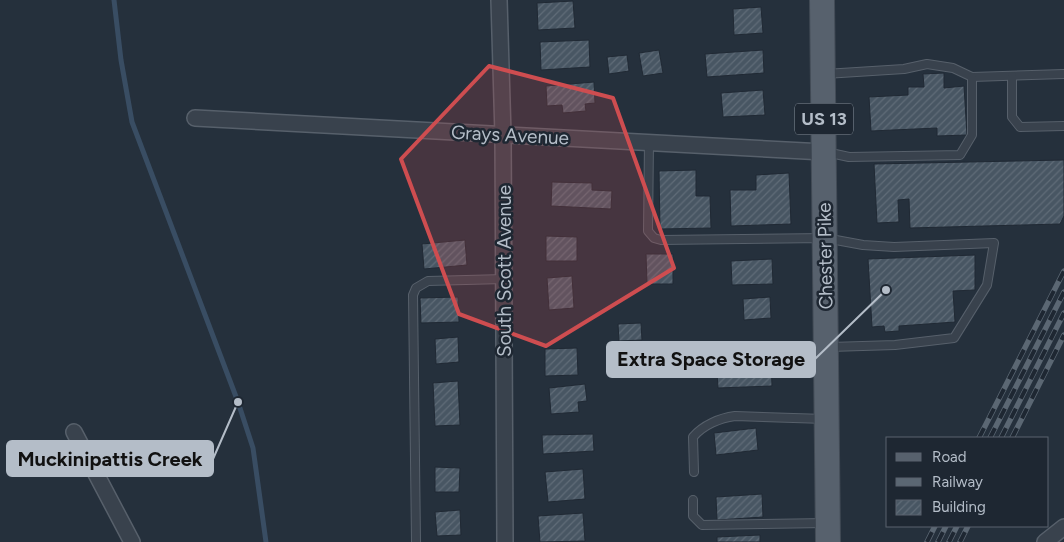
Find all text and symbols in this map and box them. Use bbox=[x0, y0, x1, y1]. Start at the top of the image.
road number: US 13 bbox=[795, 104, 853, 134]
street label: Grays Avenue bbox=[450, 120, 570, 150]
street label: South Scott Avenue bbox=[493, 185, 516, 357]
street label: Chester Pike bbox=[813, 202, 837, 310]
callout: Extra Space Storage bbox=[607, 342, 815, 377]
text: Extra Space Storage bbox=[617, 347, 805, 371]
legend bbox=[886, 437, 1049, 527]
callout: Muckinipattis Creek bbox=[7, 441, 213, 476]
text: Muckinipattis Creek bbox=[17, 447, 203, 471]
text: Road bbox=[932, 448, 967, 466]
text: Railway bbox=[932, 473, 983, 491]
text: Building bbox=[932, 498, 986, 516]

